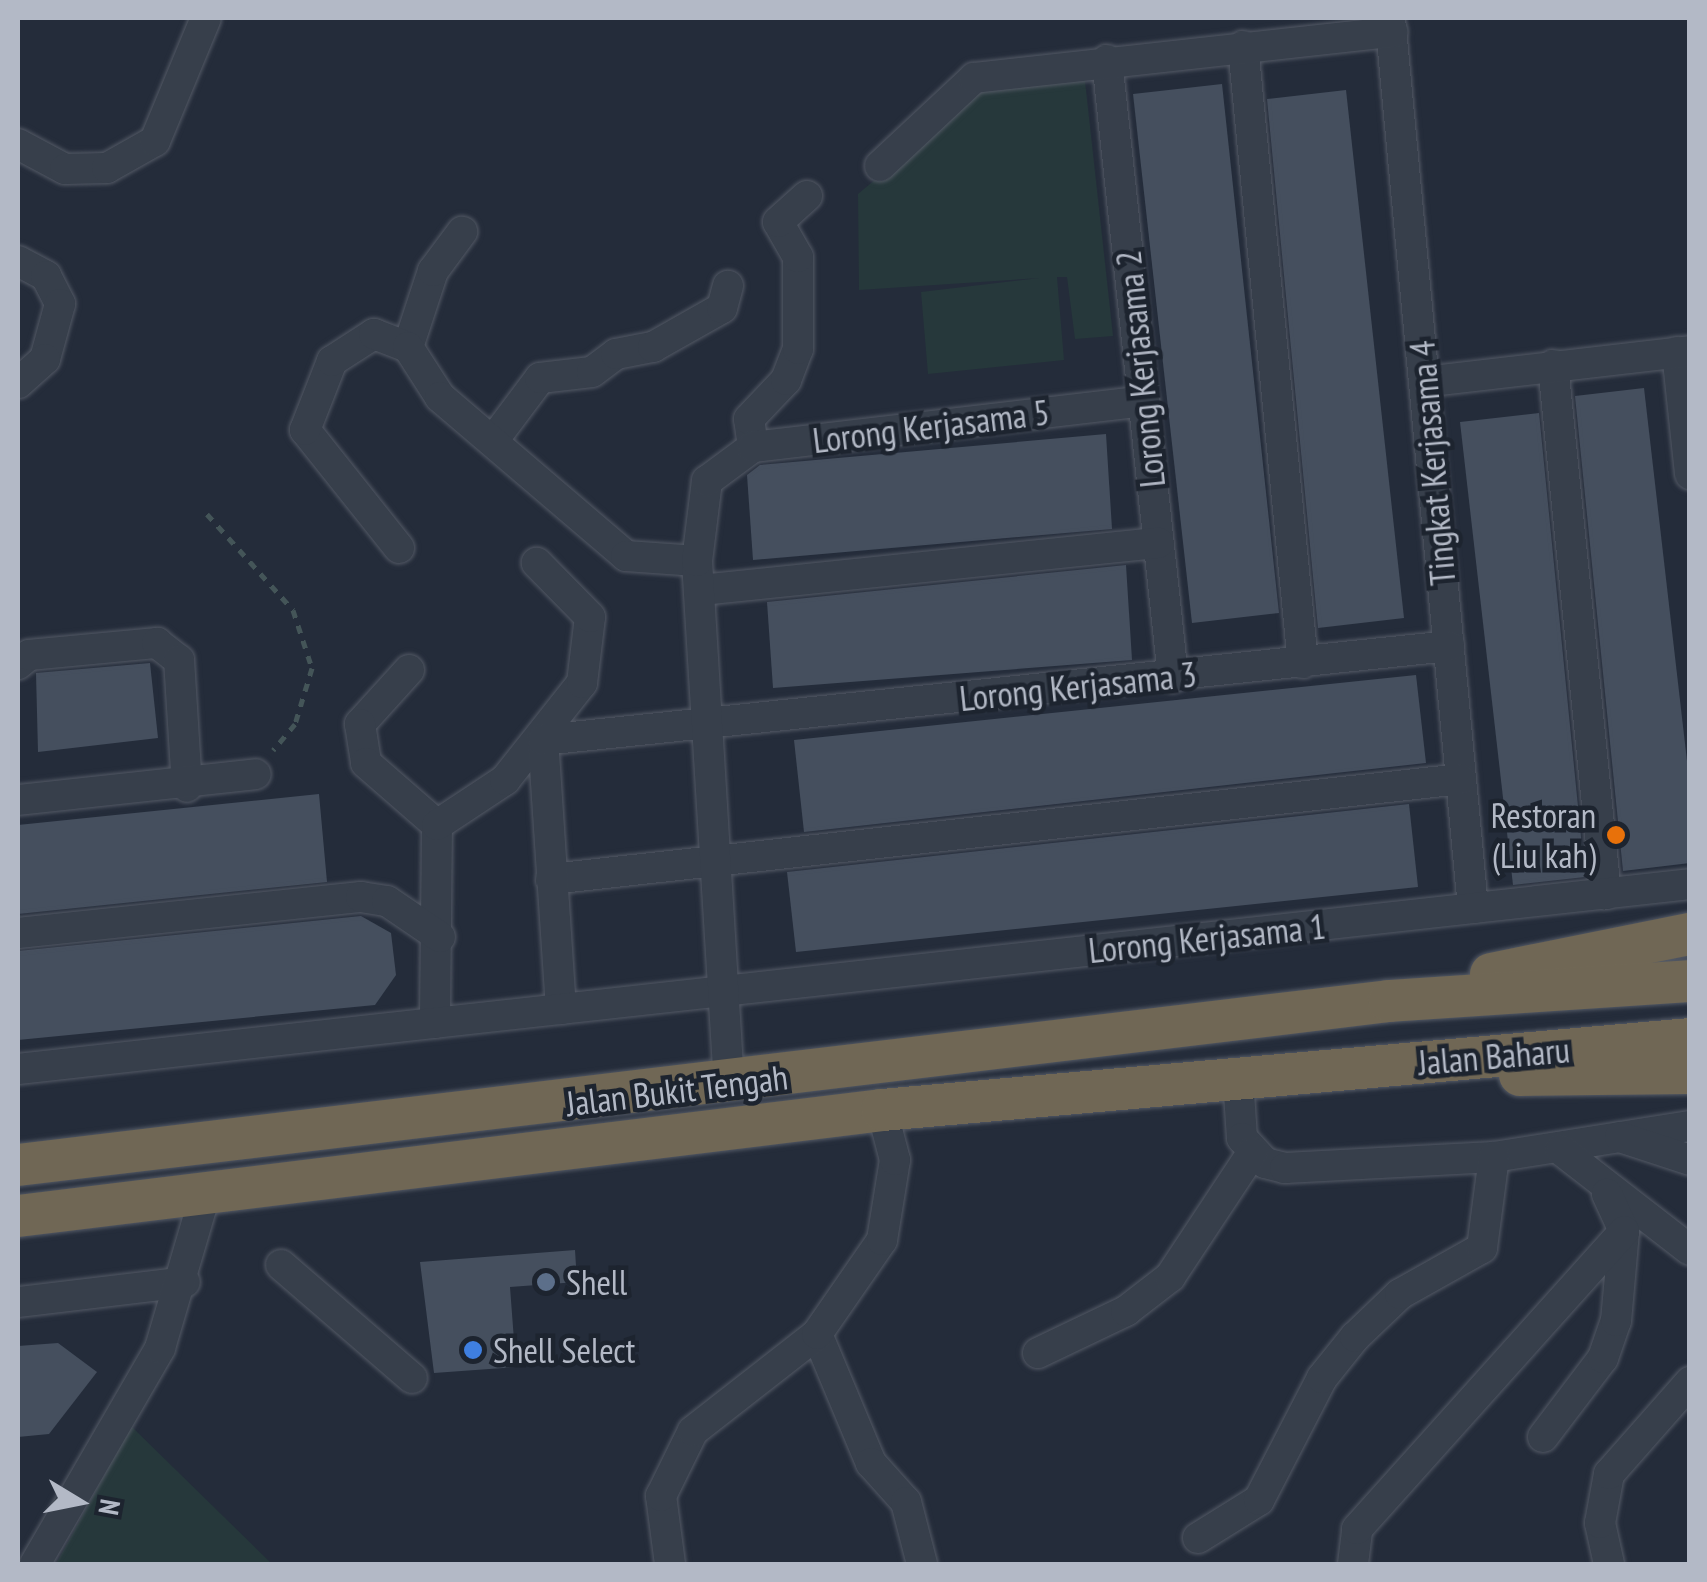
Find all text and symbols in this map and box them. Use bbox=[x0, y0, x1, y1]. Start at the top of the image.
street label: Lorong Kerjasama 2 bbox=[1107, 248, 1173, 490]
street label: Tingkat Kerjasama 4 bbox=[1400, 339, 1464, 587]
street label: Lorong Kerjasama 5 bbox=[810, 391, 1052, 461]
street label: Lorong Kerjasama 3 bbox=[957, 653, 1199, 719]
place label: Restoran (Liu kah) bbox=[1491, 794, 1596, 876]
marker: Restoran (Liu kah) bbox=[1605, 824, 1627, 846]
street label: Lorong Kerjasama 1 bbox=[1086, 905, 1328, 971]
street label: Jalan Baharu bbox=[1416, 1028, 1572, 1084]
street label: Jalan Bukit Tengah bbox=[563, 1056, 791, 1124]
place label: Shell bbox=[566, 1261, 627, 1303]
marker: Shell bbox=[535, 1271, 557, 1293]
place label: Shell Select bbox=[493, 1329, 635, 1371]
marker: Shell Select bbox=[462, 1339, 484, 1361]
north arrow bbox=[30, 1452, 130, 1552]
text: N bbox=[91, 1497, 130, 1518]

